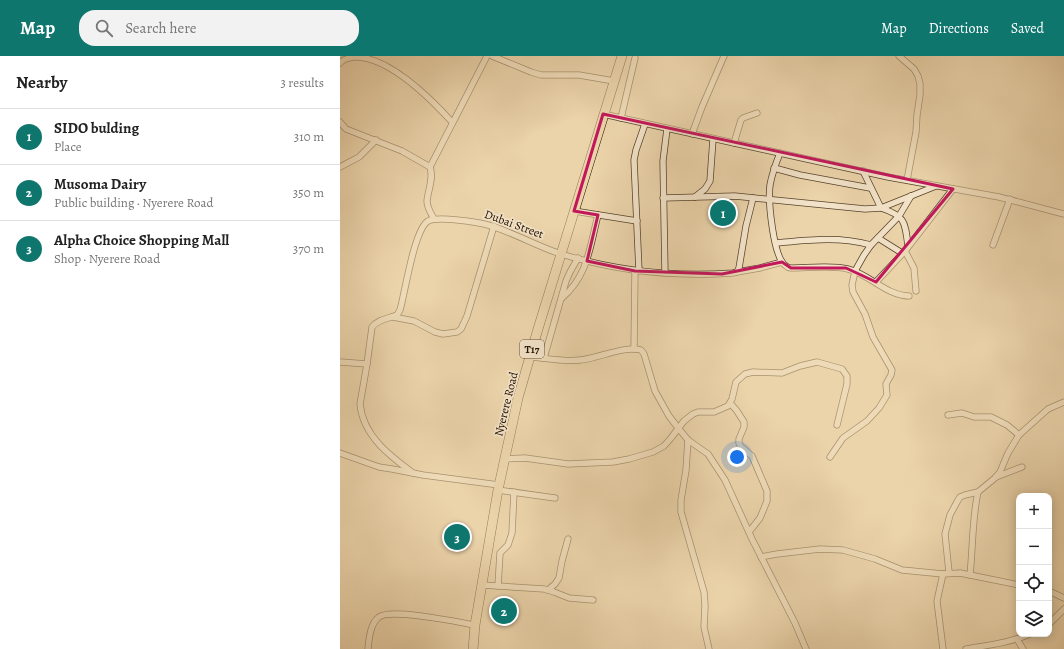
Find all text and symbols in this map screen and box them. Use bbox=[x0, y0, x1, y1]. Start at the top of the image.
search box bbox=[79, 10, 359, 46]
text: Map bbox=[20, 15, 55, 41]
icon: search bbox=[93, 17, 115, 39]
text: Search here bbox=[125, 18, 197, 38]
text: Map bbox=[881, 19, 907, 38]
text: Directions bbox=[929, 19, 989, 38]
text: Saved bbox=[1011, 19, 1044, 38]
text: Nearby bbox=[16, 71, 67, 94]
text: 3 results bbox=[280, 74, 324, 91]
text: SIDO bulding bbox=[54, 118, 139, 138]
text: 1 bbox=[27, 128, 31, 145]
text: 310 m bbox=[294, 128, 324, 145]
text: Place bbox=[54, 138, 82, 155]
text: Musoma Dairy bbox=[54, 174, 146, 194]
text: 2 bbox=[26, 184, 32, 201]
text: 350 m bbox=[293, 184, 324, 201]
text: Public building · Nyerere Road bbox=[54, 194, 214, 211]
pin: 1 bbox=[710, 198, 736, 228]
street label: Dubai Street bbox=[482, 206, 546, 242]
text: Alpha Choice Shopping Mall bbox=[54, 230, 229, 250]
text: 3 bbox=[26, 240, 32, 257]
text: 370 m bbox=[293, 240, 324, 257]
text: Shop · Nyerere Road bbox=[54, 250, 160, 267]
road number: T17 bbox=[520, 340, 544, 358]
street label: Nyerere Road bbox=[490, 370, 522, 438]
your location bbox=[727, 447, 747, 467]
map controls bbox=[1016, 493, 1052, 637]
button: + bbox=[1016, 493, 1052, 529]
pin: 3 bbox=[444, 522, 470, 552]
button: − bbox=[1016, 529, 1052, 565]
button: locate bbox=[1016, 565, 1052, 601]
pin: 2 bbox=[491, 596, 517, 626]
button: layers bbox=[1016, 601, 1052, 637]

